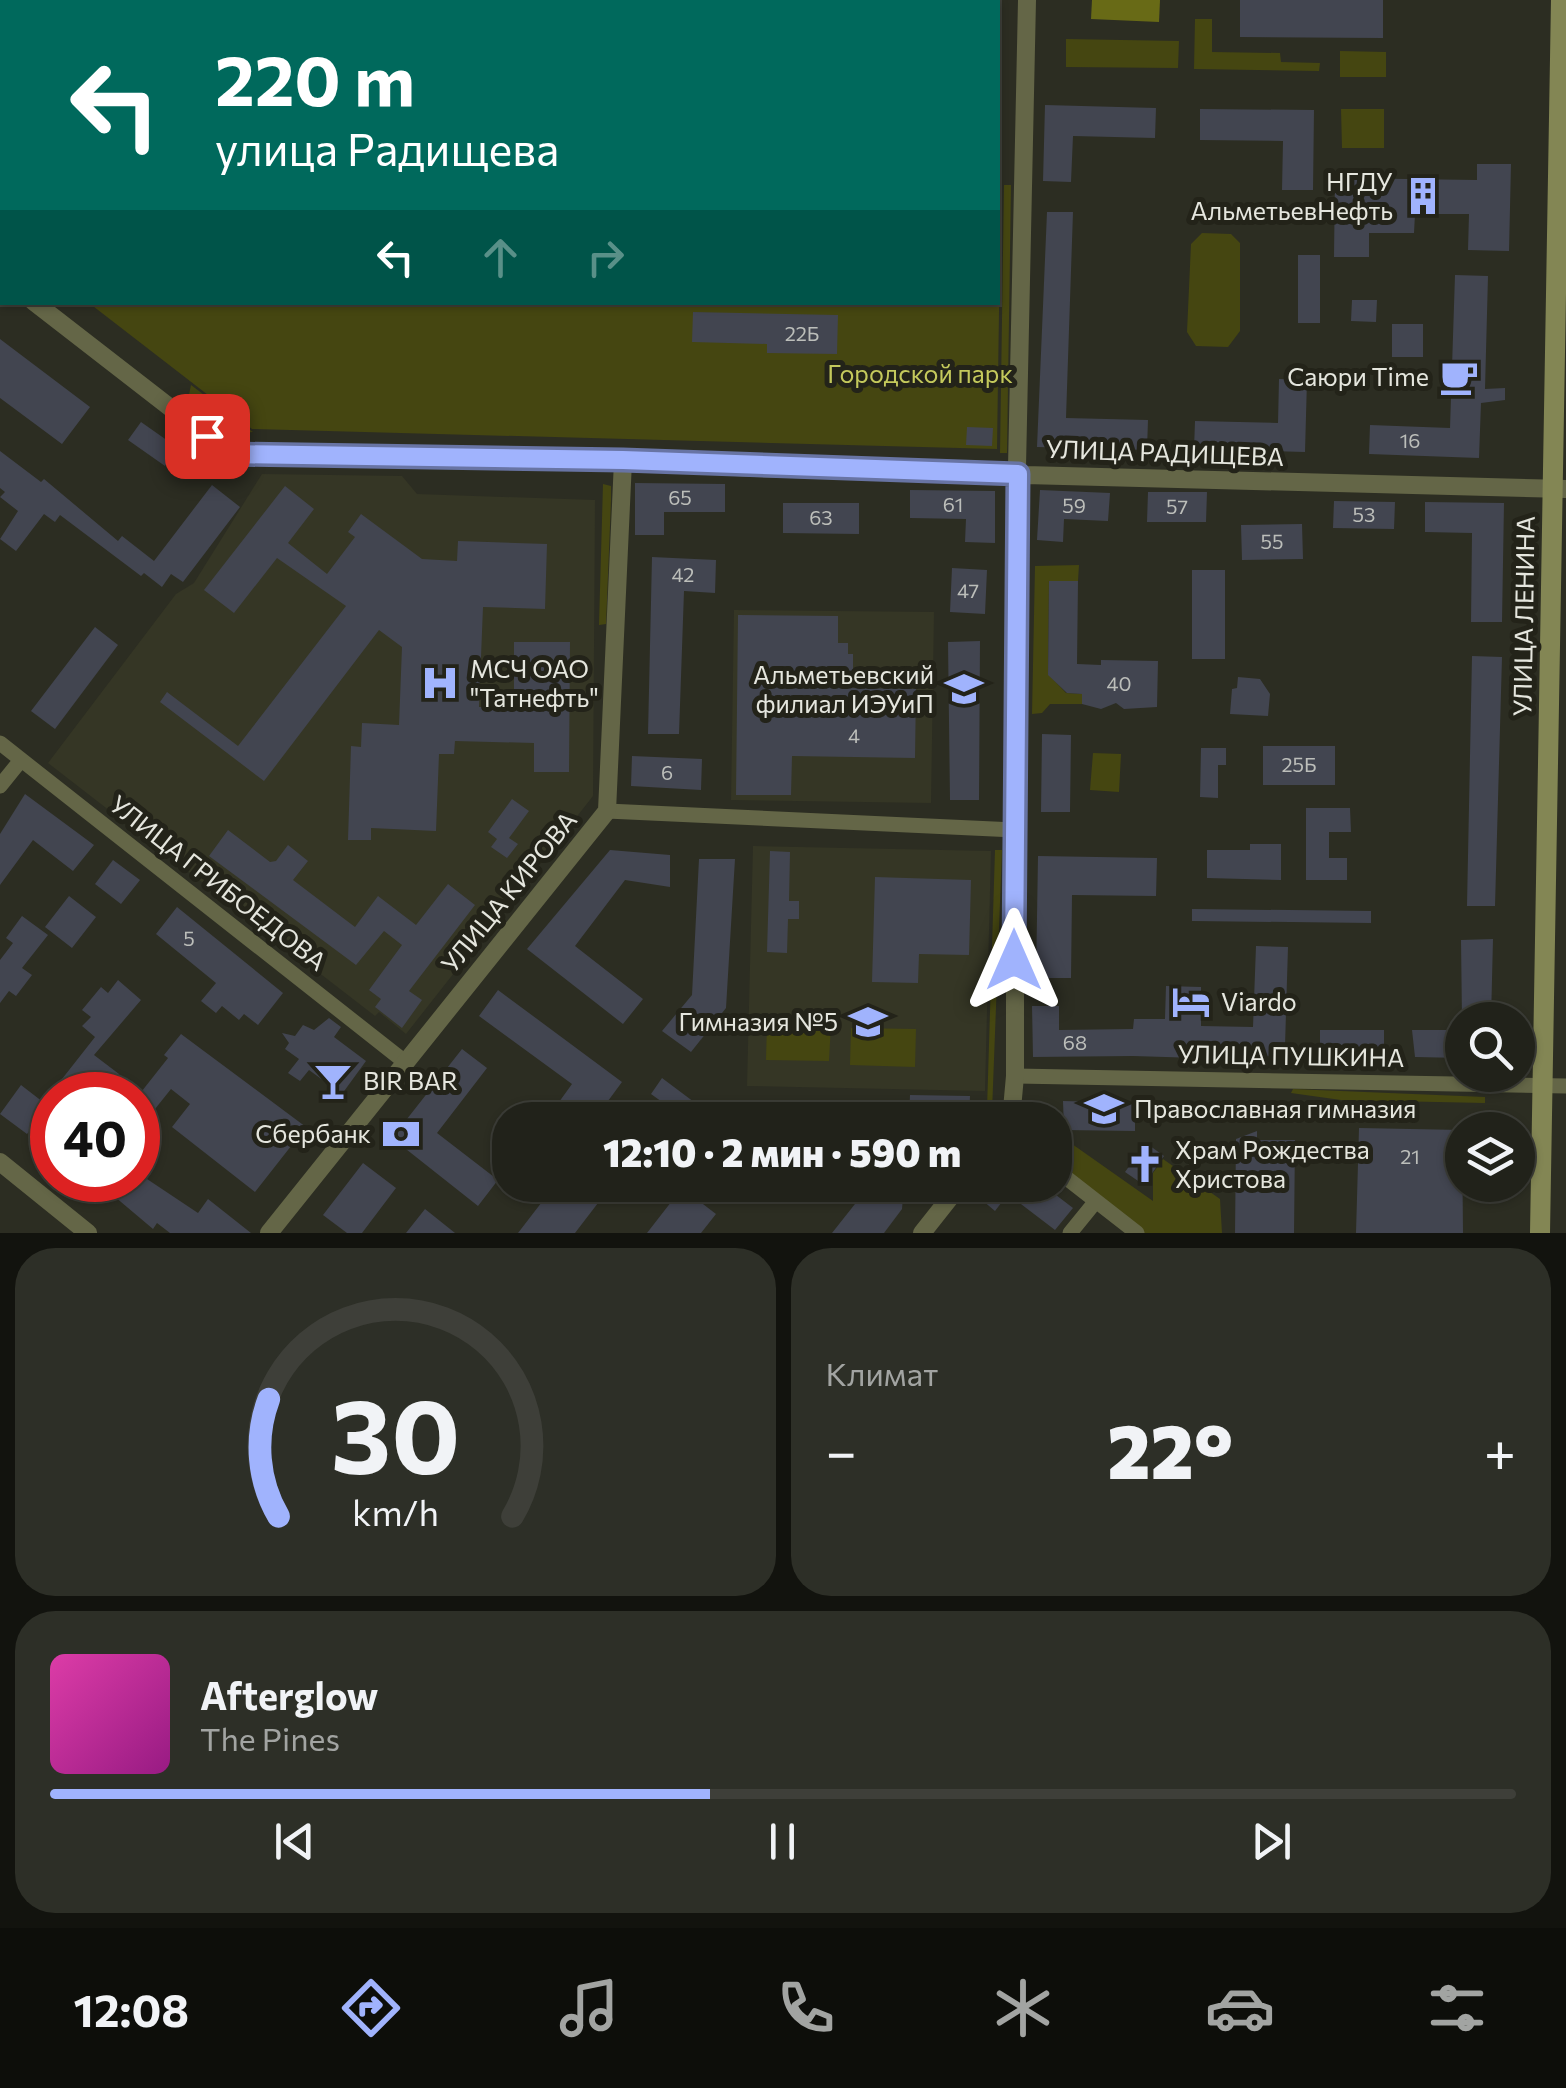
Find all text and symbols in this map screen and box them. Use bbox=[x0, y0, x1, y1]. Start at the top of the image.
text: 220 m bbox=[215, 35, 415, 120]
icon: left bbox=[50, 40, 180, 170]
text: улица Радищева bbox=[215, 120, 559, 175]
place label: НГДУ АльметьевНефть bbox=[1190, 166, 1393, 225]
building icon: НГДУ АльметьевНефть bbox=[1402, 175, 1444, 217]
icon: left bbox=[368, 230, 423, 285]
icon: ahead bbox=[473, 230, 528, 285]
icon: right bbox=[578, 230, 633, 285]
house number: 22Б bbox=[785, 321, 819, 345]
cafe icon: Саюри Time bbox=[1438, 356, 1480, 398]
park label: Городской парк bbox=[827, 358, 1013, 388]
place label: Саюри Time bbox=[1287, 361, 1429, 391]
pin bbox=[165, 394, 250, 479]
icon: arrive bbox=[180, 409, 235, 464]
house number: 16 bbox=[1400, 428, 1420, 452]
street label: УЛИЦА РАДИЩЕВА bbox=[1045, 433, 1285, 471]
house number: 65 bbox=[668, 485, 692, 509]
house number: 61 bbox=[943, 492, 963, 516]
house number: 59 bbox=[1062, 493, 1086, 517]
house number: 57 bbox=[1166, 494, 1188, 518]
house number: 53 bbox=[1353, 502, 1375, 526]
house number: 63 bbox=[809, 505, 833, 529]
street label: УЛИЦА ЛЕНИНА bbox=[1506, 515, 1540, 717]
house number: 55 bbox=[1261, 529, 1283, 553]
house number: 42 bbox=[672, 562, 694, 586]
house number: 47 bbox=[957, 578, 979, 602]
place label: МСЧ ОАО "Татнефть" bbox=[470, 653, 599, 712]
place label: Альметьевский филиал ИЭУиП bbox=[753, 659, 934, 718]
hospital icon: МСЧ ОАО "Татнефть" bbox=[419, 662, 461, 704]
school or university icon: Альметьевский филиал ИЭУиП bbox=[943, 668, 985, 710]
house number: 40 bbox=[1106, 671, 1132, 695]
house number: 4 bbox=[848, 723, 860, 747]
house number: 25Б bbox=[1281, 752, 1317, 776]
house number: 6 bbox=[661, 760, 673, 784]
street label: УЛИЦА ГРИБОЕДОВА bbox=[104, 788, 333, 976]
street label: УЛИЦА КИРОВА bbox=[434, 805, 582, 978]
position arrow bbox=[962, 908, 1066, 1012]
house number: 5 bbox=[183, 926, 195, 950]
hotel icon: Viardo bbox=[1170, 981, 1212, 1023]
place label: Viardo bbox=[1221, 986, 1297, 1016]
school or university icon: Гимназия №5 bbox=[847, 1001, 889, 1043]
map controls bbox=[1445, 1002, 1535, 1202]
button: search bbox=[1445, 1002, 1535, 1092]
place label: Гимназия №5 bbox=[679, 1006, 838, 1036]
house number: 68 bbox=[1063, 1030, 1087, 1054]
street label: УЛИЦА ПУШКИНА bbox=[1177, 1038, 1405, 1072]
bar icon: BIR BAR bbox=[312, 1060, 354, 1102]
place label: BIR BAR bbox=[363, 1065, 458, 1095]
speed limit sign: 40 bbox=[30, 1072, 160, 1202]
school or university icon: Православная гимназия bbox=[1083, 1088, 1125, 1130]
place label: Православная гимназия bbox=[1134, 1093, 1416, 1123]
button: layers bbox=[1445, 1112, 1535, 1202]
bank icon: Сбербанк bbox=[380, 1113, 422, 1155]
place label: Сбербанк bbox=[255, 1118, 371, 1148]
text: 12:10 · 2 мин · 590 m bbox=[603, 1128, 961, 1175]
place label: Храм Рождества Христова bbox=[1175, 1134, 1370, 1193]
church icon: Храм Рождества Христова bbox=[1124, 1143, 1166, 1185]
house number: 21 bbox=[1400, 1144, 1420, 1168]
text: Климат bbox=[826, 1353, 938, 1393]
text: 30 bbox=[330, 1368, 460, 1495]
text: 22° bbox=[1107, 1403, 1233, 1494]
text: − bbox=[826, 1416, 857, 1483]
text: + bbox=[1484, 1416, 1516, 1483]
text: km/h bbox=[352, 1490, 439, 1533]
text: Afterglow bbox=[200, 1671, 378, 1718]
text: The Pines bbox=[200, 1718, 340, 1758]
icon: previous bbox=[267, 1814, 322, 1869]
icon: pause bbox=[755, 1814, 810, 1869]
icon: next bbox=[1244, 1814, 1299, 1869]
icon: directions bbox=[336, 1973, 406, 2043]
icon: music bbox=[554, 1973, 624, 2043]
icon: phone bbox=[771, 1973, 841, 2043]
icon: climate bbox=[988, 1973, 1058, 2043]
icon: car bbox=[1205, 1973, 1275, 2043]
icon: filters bbox=[1422, 1973, 1492, 2043]
text: 12:08 bbox=[74, 1981, 189, 2036]

